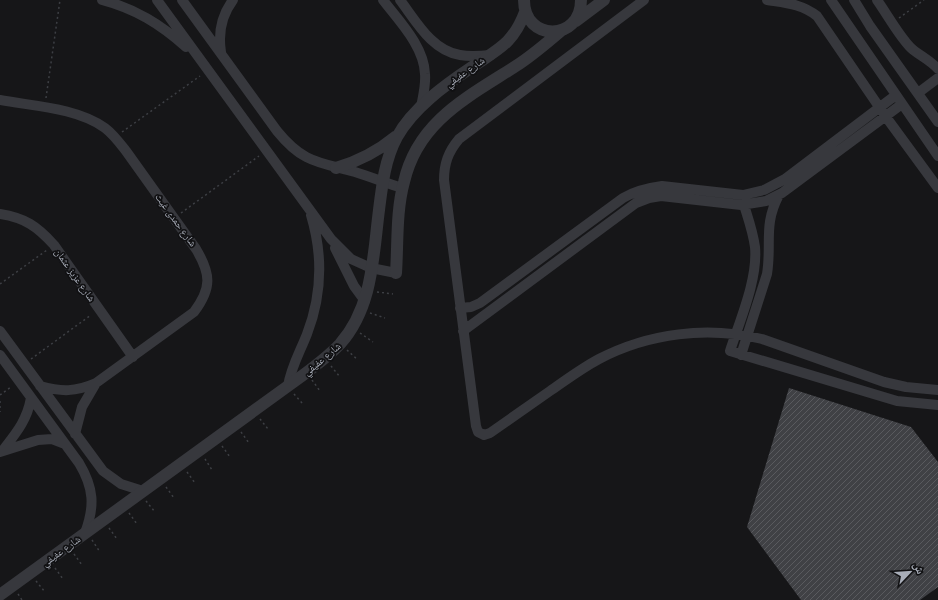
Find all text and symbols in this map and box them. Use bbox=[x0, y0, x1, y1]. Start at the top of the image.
street label: شارع عفيفي bbox=[443, 54, 488, 91]
street label: شارع حمدى غيث bbox=[152, 191, 200, 249]
street label: شارع عزيز عثمان bbox=[52, 246, 98, 304]
street label: شارع عفيفي bbox=[301, 339, 345, 380]
street label: شارع عفيفي bbox=[39, 532, 84, 571]
north arrow bbox=[890, 552, 930, 592]
text: ش bbox=[909, 560, 928, 577]

